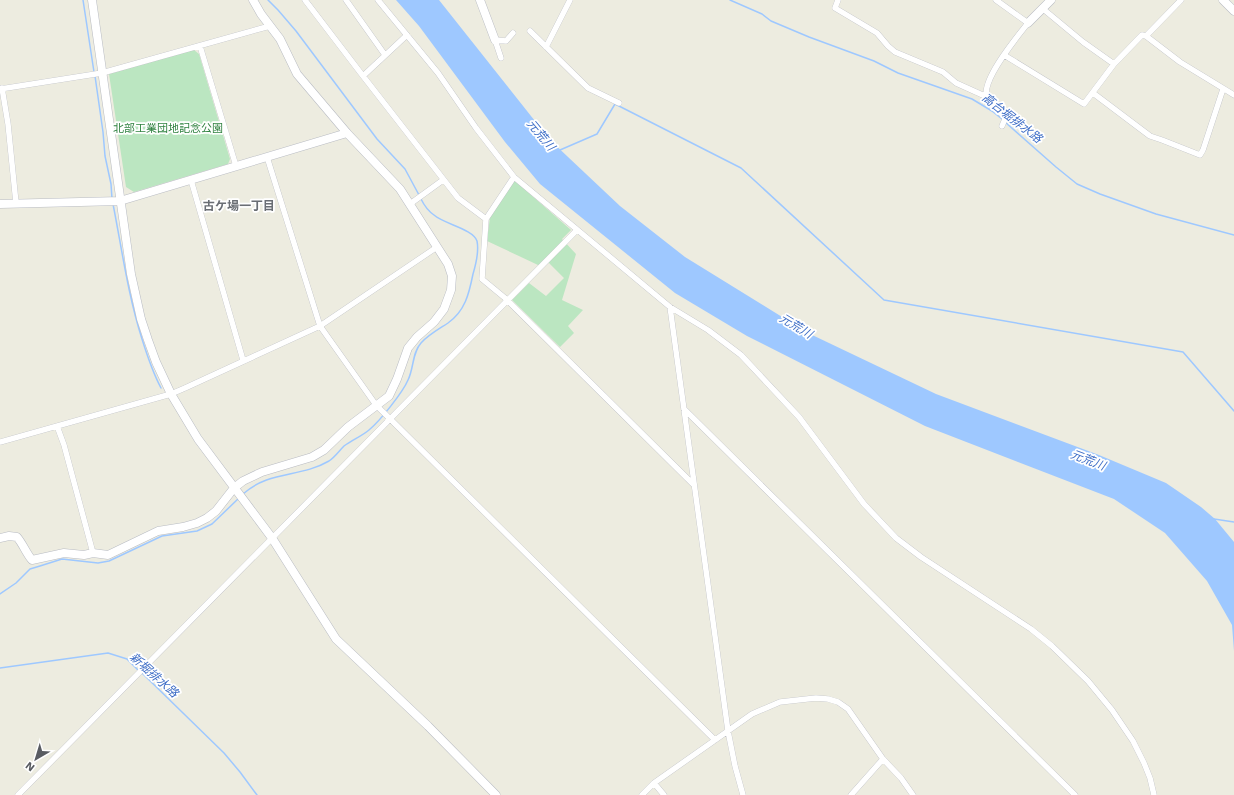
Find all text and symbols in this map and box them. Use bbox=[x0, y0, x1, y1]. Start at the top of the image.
water label: 高台堀排水路 bbox=[979, 90, 1045, 146]
water label: 元荒川 bbox=[524, 117, 559, 155]
park label: 北部工業団地記念公園 bbox=[113, 122, 223, 135]
district label: 古ケ場一丁目 bbox=[203, 199, 275, 213]
water label: 元荒川 bbox=[777, 311, 817, 342]
water label: 元荒川 bbox=[1069, 447, 1109, 474]
water label: 新堀排水路 bbox=[127, 650, 182, 701]
north arrow bbox=[16, 739, 56, 779]
text: N bbox=[23, 759, 37, 774]

